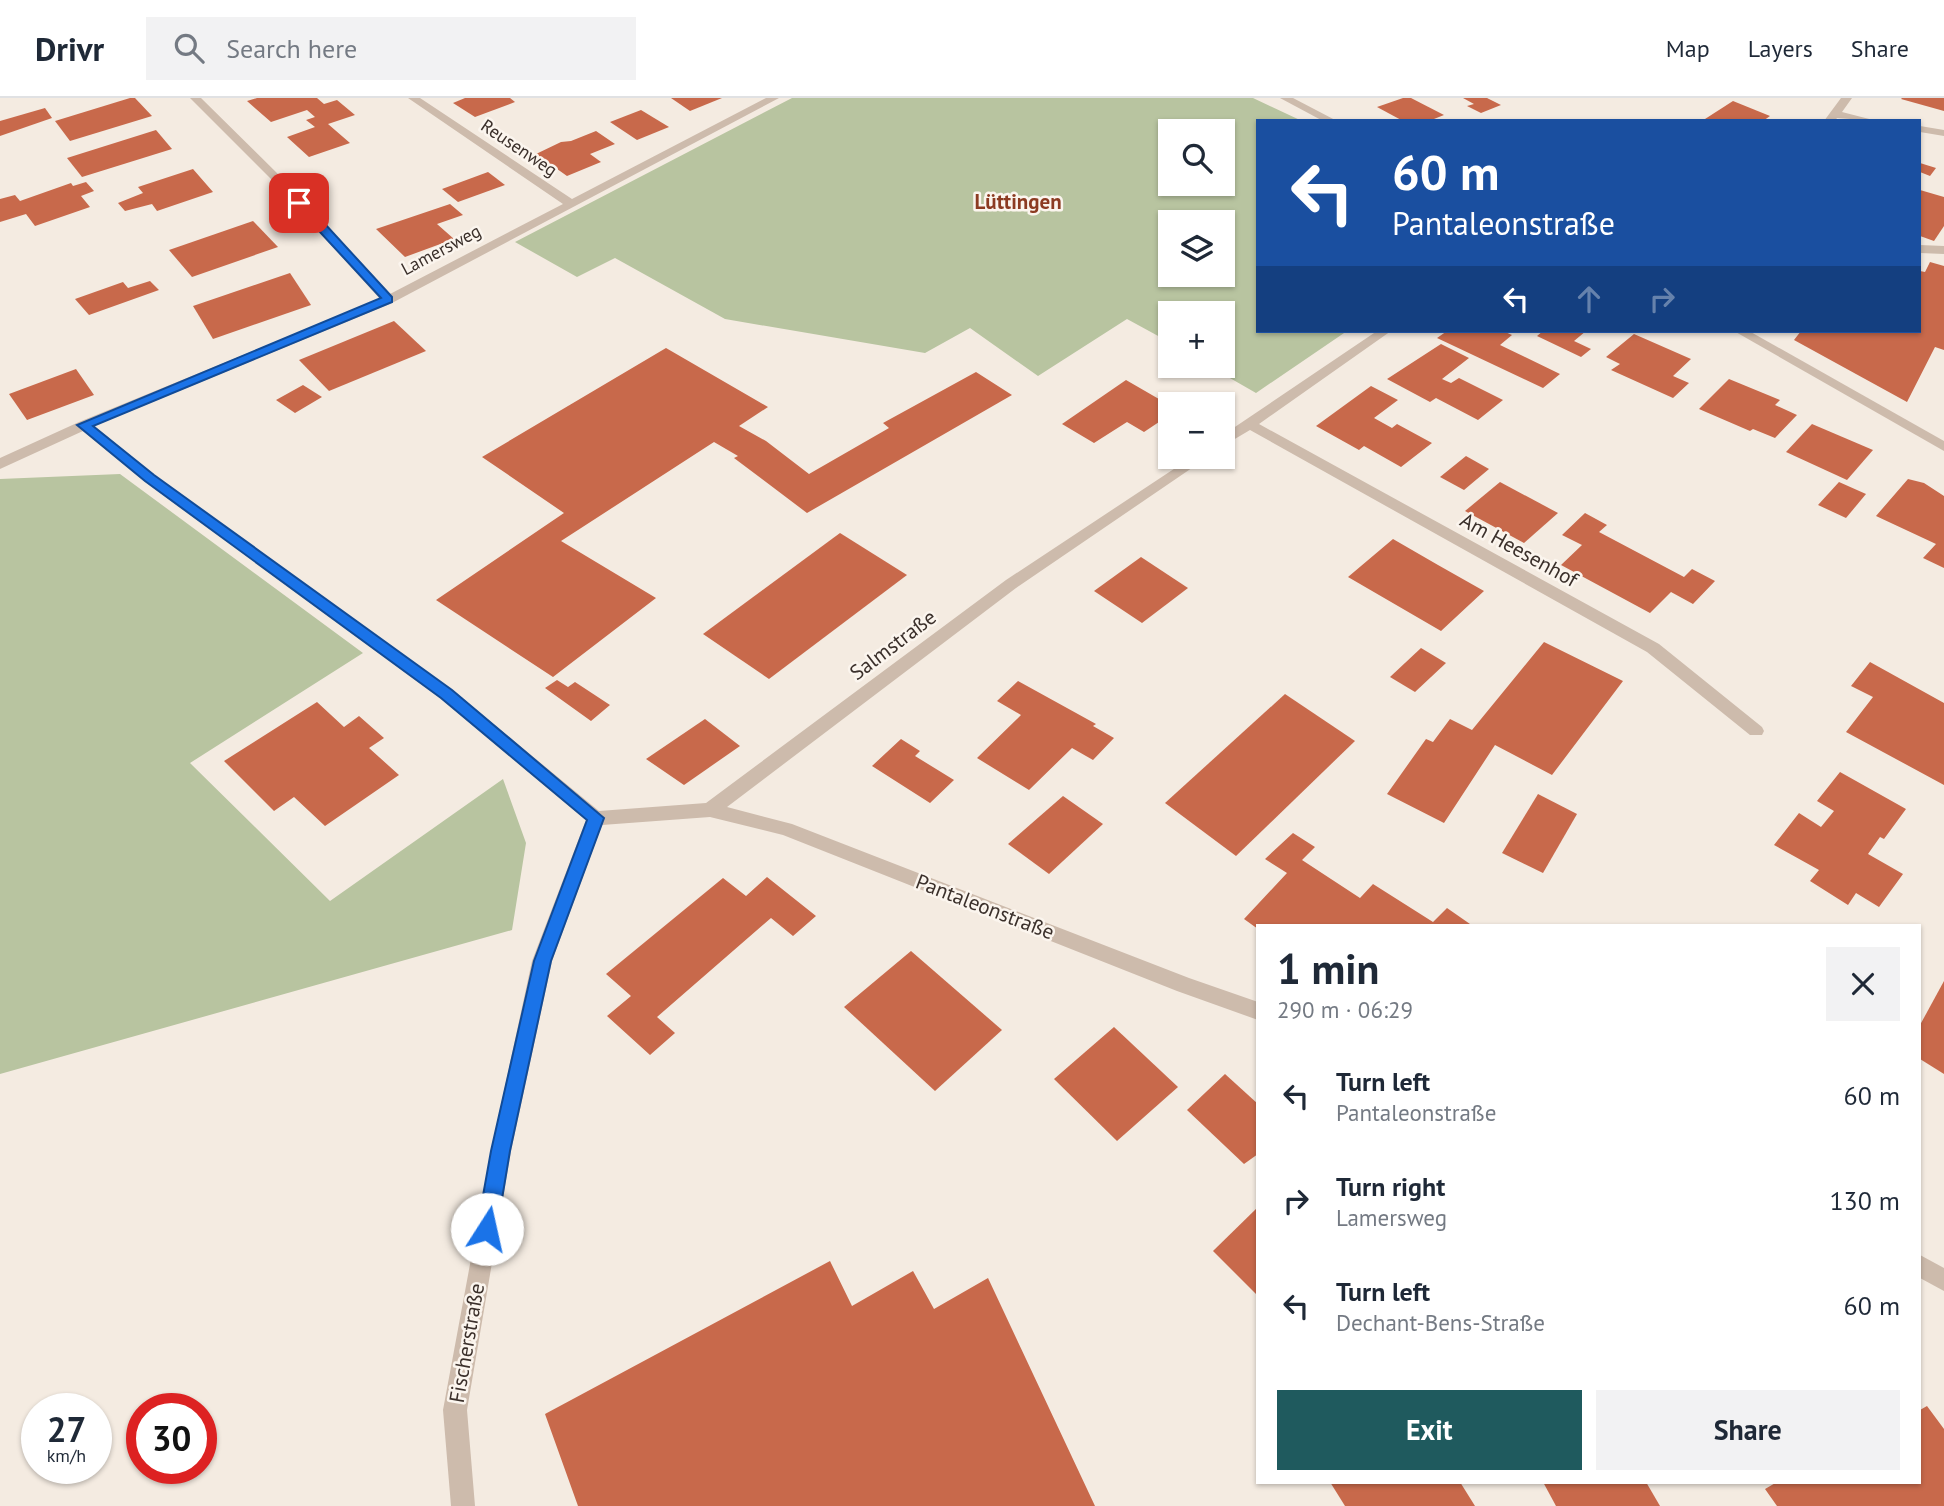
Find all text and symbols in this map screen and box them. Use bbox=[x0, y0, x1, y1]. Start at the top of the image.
search box bbox=[146, 17, 636, 80]
text: Drivr bbox=[35, 27, 104, 70]
icon: search bbox=[170, 29, 208, 67]
text: Search here bbox=[226, 32, 357, 65]
text: Map bbox=[1666, 33, 1710, 64]
text: Layers bbox=[1748, 33, 1813, 64]
text: Share bbox=[1851, 33, 1909, 64]
street label: Reusenweg bbox=[477, 114, 562, 181]
map controls bbox=[1158, 119, 1235, 469]
button: search bbox=[1158, 119, 1235, 196]
text: 60 m bbox=[1392, 140, 1499, 204]
icon: left bbox=[1277, 147, 1368, 238]
pin bbox=[269, 173, 329, 233]
icon: arrive bbox=[280, 184, 318, 222]
district label: Lüttingen bbox=[974, 188, 1062, 215]
text: Pantaleonstraße bbox=[1392, 202, 1615, 244]
button: layers bbox=[1158, 210, 1235, 287]
street label: Lamersweg bbox=[397, 219, 485, 280]
icon: left bbox=[1497, 280, 1535, 318]
icon: ahead bbox=[1570, 280, 1608, 318]
icon: right bbox=[1643, 280, 1681, 318]
button: + bbox=[1158, 301, 1235, 378]
button: − bbox=[1158, 392, 1235, 469]
street label: Am Heesenhof bbox=[1456, 506, 1584, 594]
street label: Salmstraße bbox=[844, 603, 941, 686]
street label: Pantaleonstraße bbox=[912, 868, 1058, 945]
text: 1 min bbox=[1277, 941, 1379, 996]
button: close bbox=[1826, 947, 1900, 1021]
text: 290 m · 06:29 bbox=[1277, 995, 1413, 1024]
text: Turn left bbox=[1336, 1065, 1430, 1098]
icon: left bbox=[1277, 1077, 1315, 1115]
text: 60 m bbox=[1844, 1079, 1900, 1112]
text: Pantaleonstraße bbox=[1336, 1098, 1496, 1127]
text: Turn right bbox=[1336, 1170, 1445, 1203]
icon: right bbox=[1277, 1182, 1315, 1220]
text: 130 m bbox=[1829, 1184, 1900, 1217]
position arrow bbox=[450, 1192, 524, 1266]
text: Lamersweg bbox=[1336, 1203, 1447, 1232]
text: Turn left bbox=[1336, 1275, 1430, 1308]
street label: Fischerstraße bbox=[443, 1281, 490, 1405]
icon: left bbox=[1277, 1287, 1315, 1325]
text: 60 m bbox=[1844, 1289, 1900, 1322]
text: Dechant-Bens-Straße bbox=[1336, 1308, 1545, 1337]
button: Exit bbox=[1277, 1390, 1582, 1470]
button: Share bbox=[1596, 1390, 1900, 1470]
speed limit sign: 30 bbox=[126, 1393, 217, 1484]
text: 27 bbox=[47, 1406, 86, 1452]
text: km/h bbox=[47, 1444, 86, 1467]

